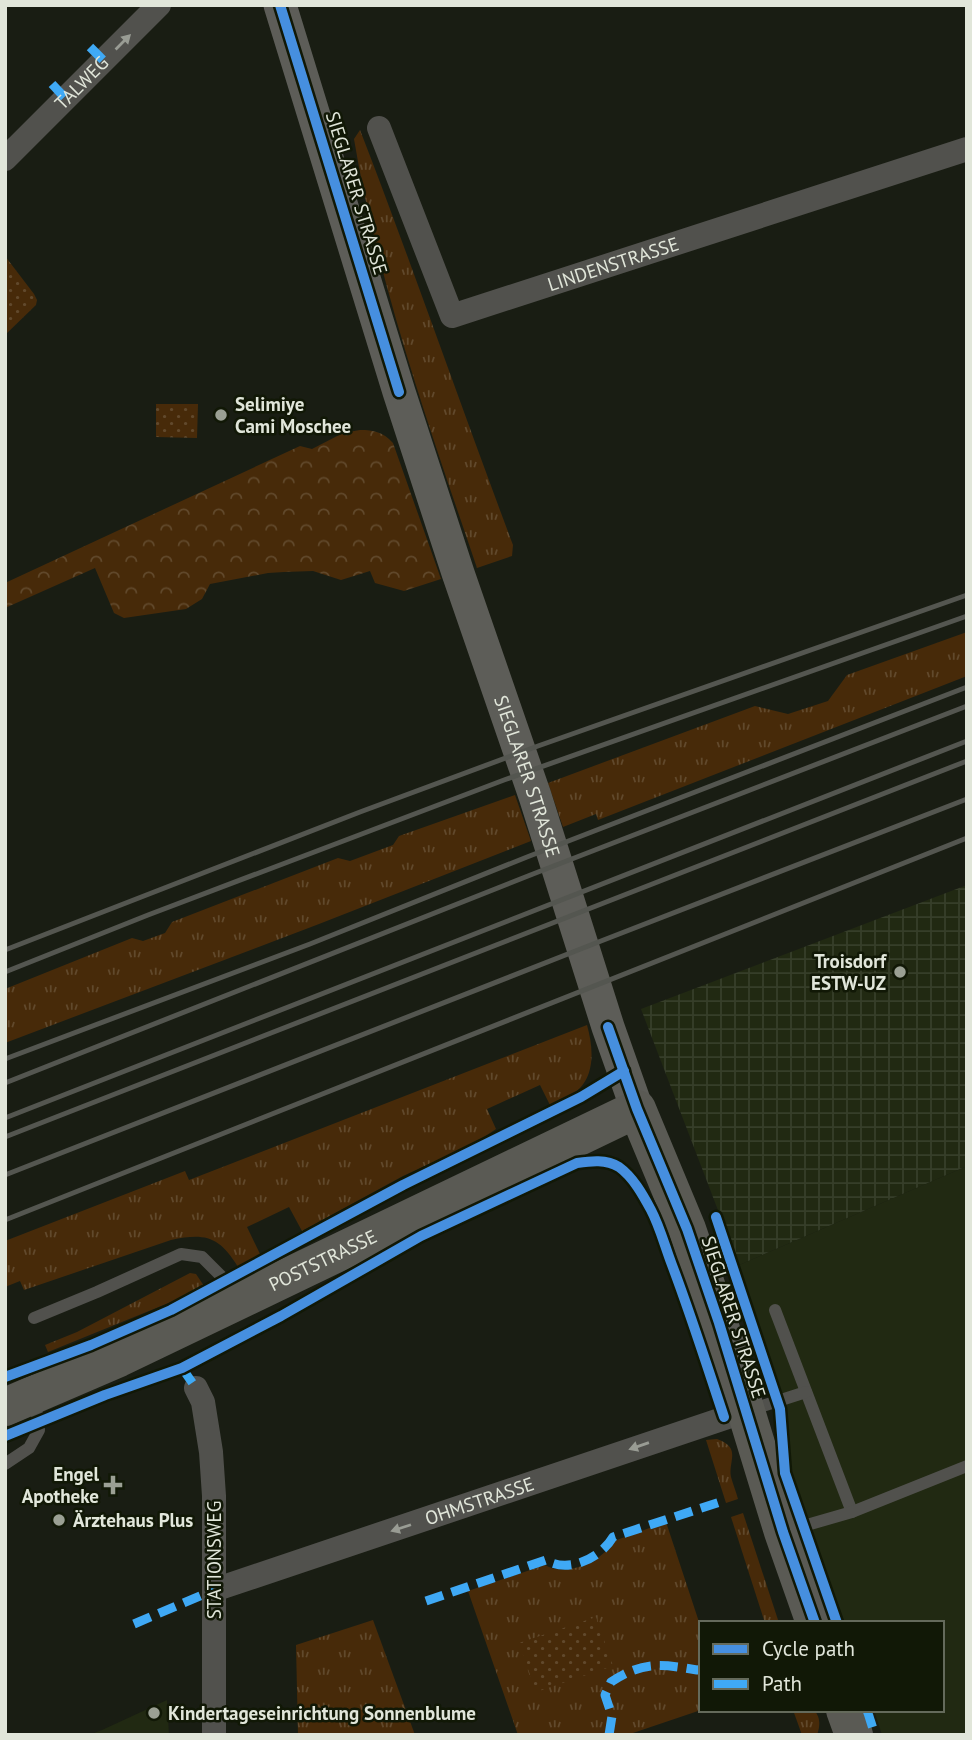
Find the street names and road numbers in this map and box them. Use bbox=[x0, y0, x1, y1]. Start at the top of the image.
street label: TALWEG bbox=[49, 51, 113, 115]
street label: SIEGLARER STRASSE bbox=[321, 109, 393, 277]
street label: LINDENSTRASSE bbox=[544, 231, 682, 296]
street label: SIEGLARER STRASSE bbox=[489, 692, 566, 860]
street label: POSTSTRASSE bbox=[265, 1224, 380, 1296]
street label: SIEGLARER STRASSE bbox=[696, 1233, 772, 1401]
street label: OHMSTRASSE bbox=[422, 1471, 537, 1530]
street label: STATIONSWEG bbox=[202, 1501, 226, 1619]

